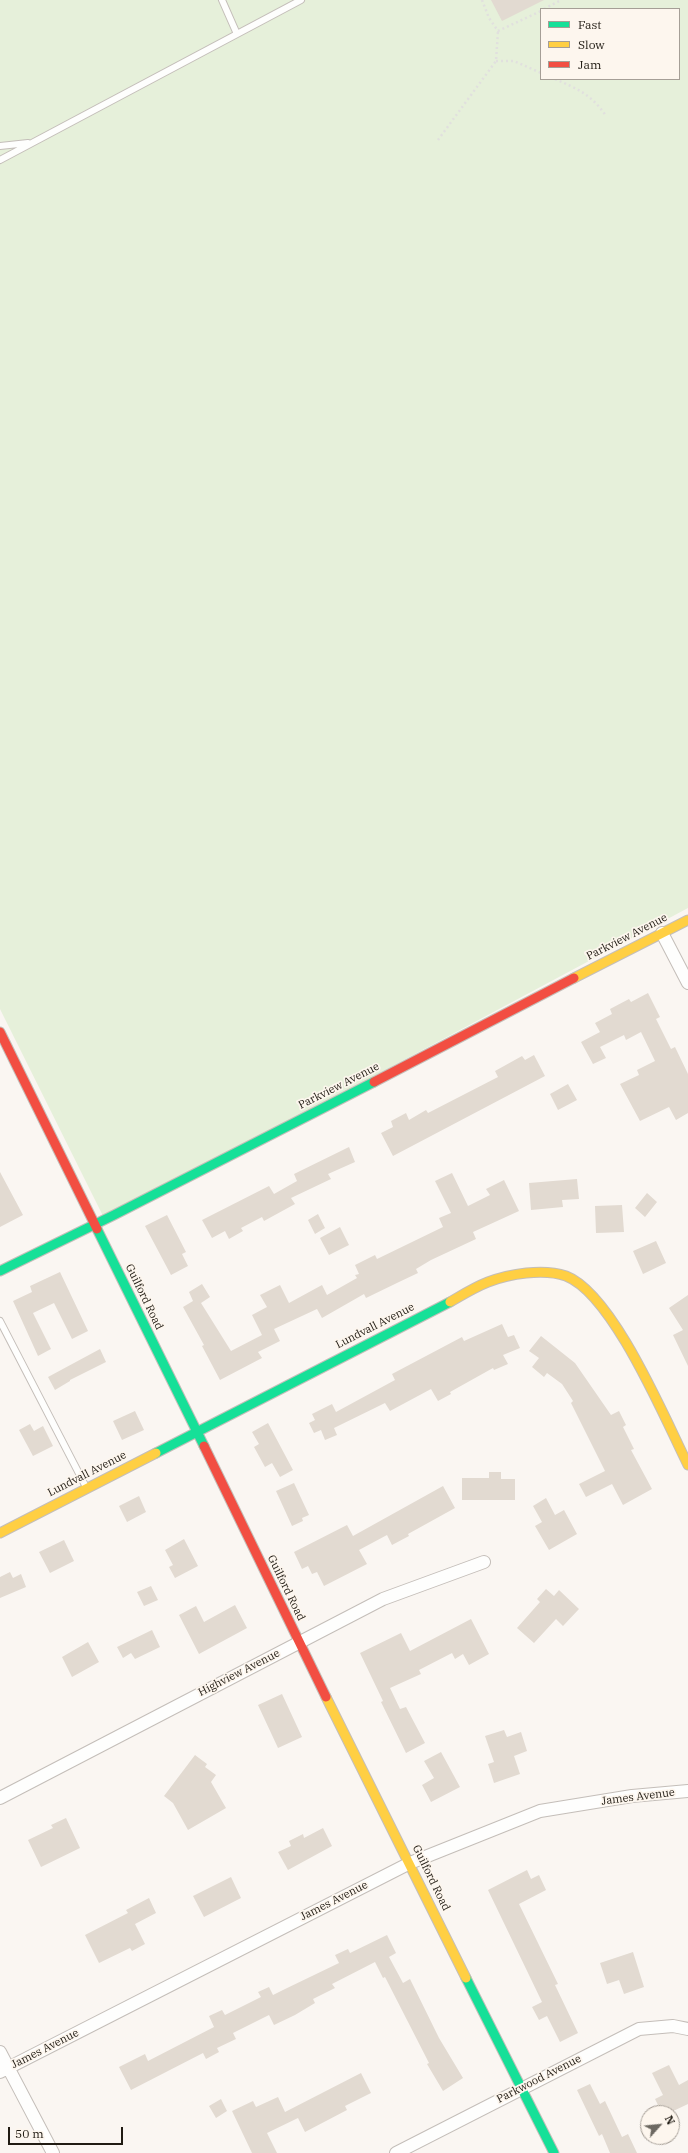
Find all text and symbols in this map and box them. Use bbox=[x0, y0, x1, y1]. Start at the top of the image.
legend bbox=[540, 8, 680, 80]
text: Fast bbox=[578, 17, 602, 32]
text: Slow bbox=[578, 37, 605, 52]
text: Jam bbox=[578, 57, 601, 72]
street label: Parkview Avenue bbox=[584, 911, 670, 963]
street label: Parkview Avenue bbox=[296, 1060, 382, 1112]
street label: Guilford Road bbox=[122, 1262, 166, 1332]
street label: Lundvall Avenue bbox=[333, 1300, 417, 1352]
street label: Lundvall Avenue bbox=[45, 1448, 129, 1500]
street label: Guilford Road bbox=[264, 1553, 308, 1623]
street label: Highview Avenue bbox=[196, 1647, 282, 1699]
street label: James Avenue bbox=[601, 1786, 675, 1808]
street label: Guilford Road bbox=[409, 1843, 453, 1913]
street label: James Avenue bbox=[298, 1878, 370, 1924]
street label: James Avenue bbox=[9, 2026, 81, 2072]
street label: Parkwood Avenue bbox=[495, 2052, 583, 2106]
north arrow bbox=[640, 2105, 680, 2145]
text: N bbox=[662, 2113, 678, 2127]
scale bar bbox=[10, 2119, 125, 2145]
text: 50 m bbox=[15, 2126, 44, 2141]

